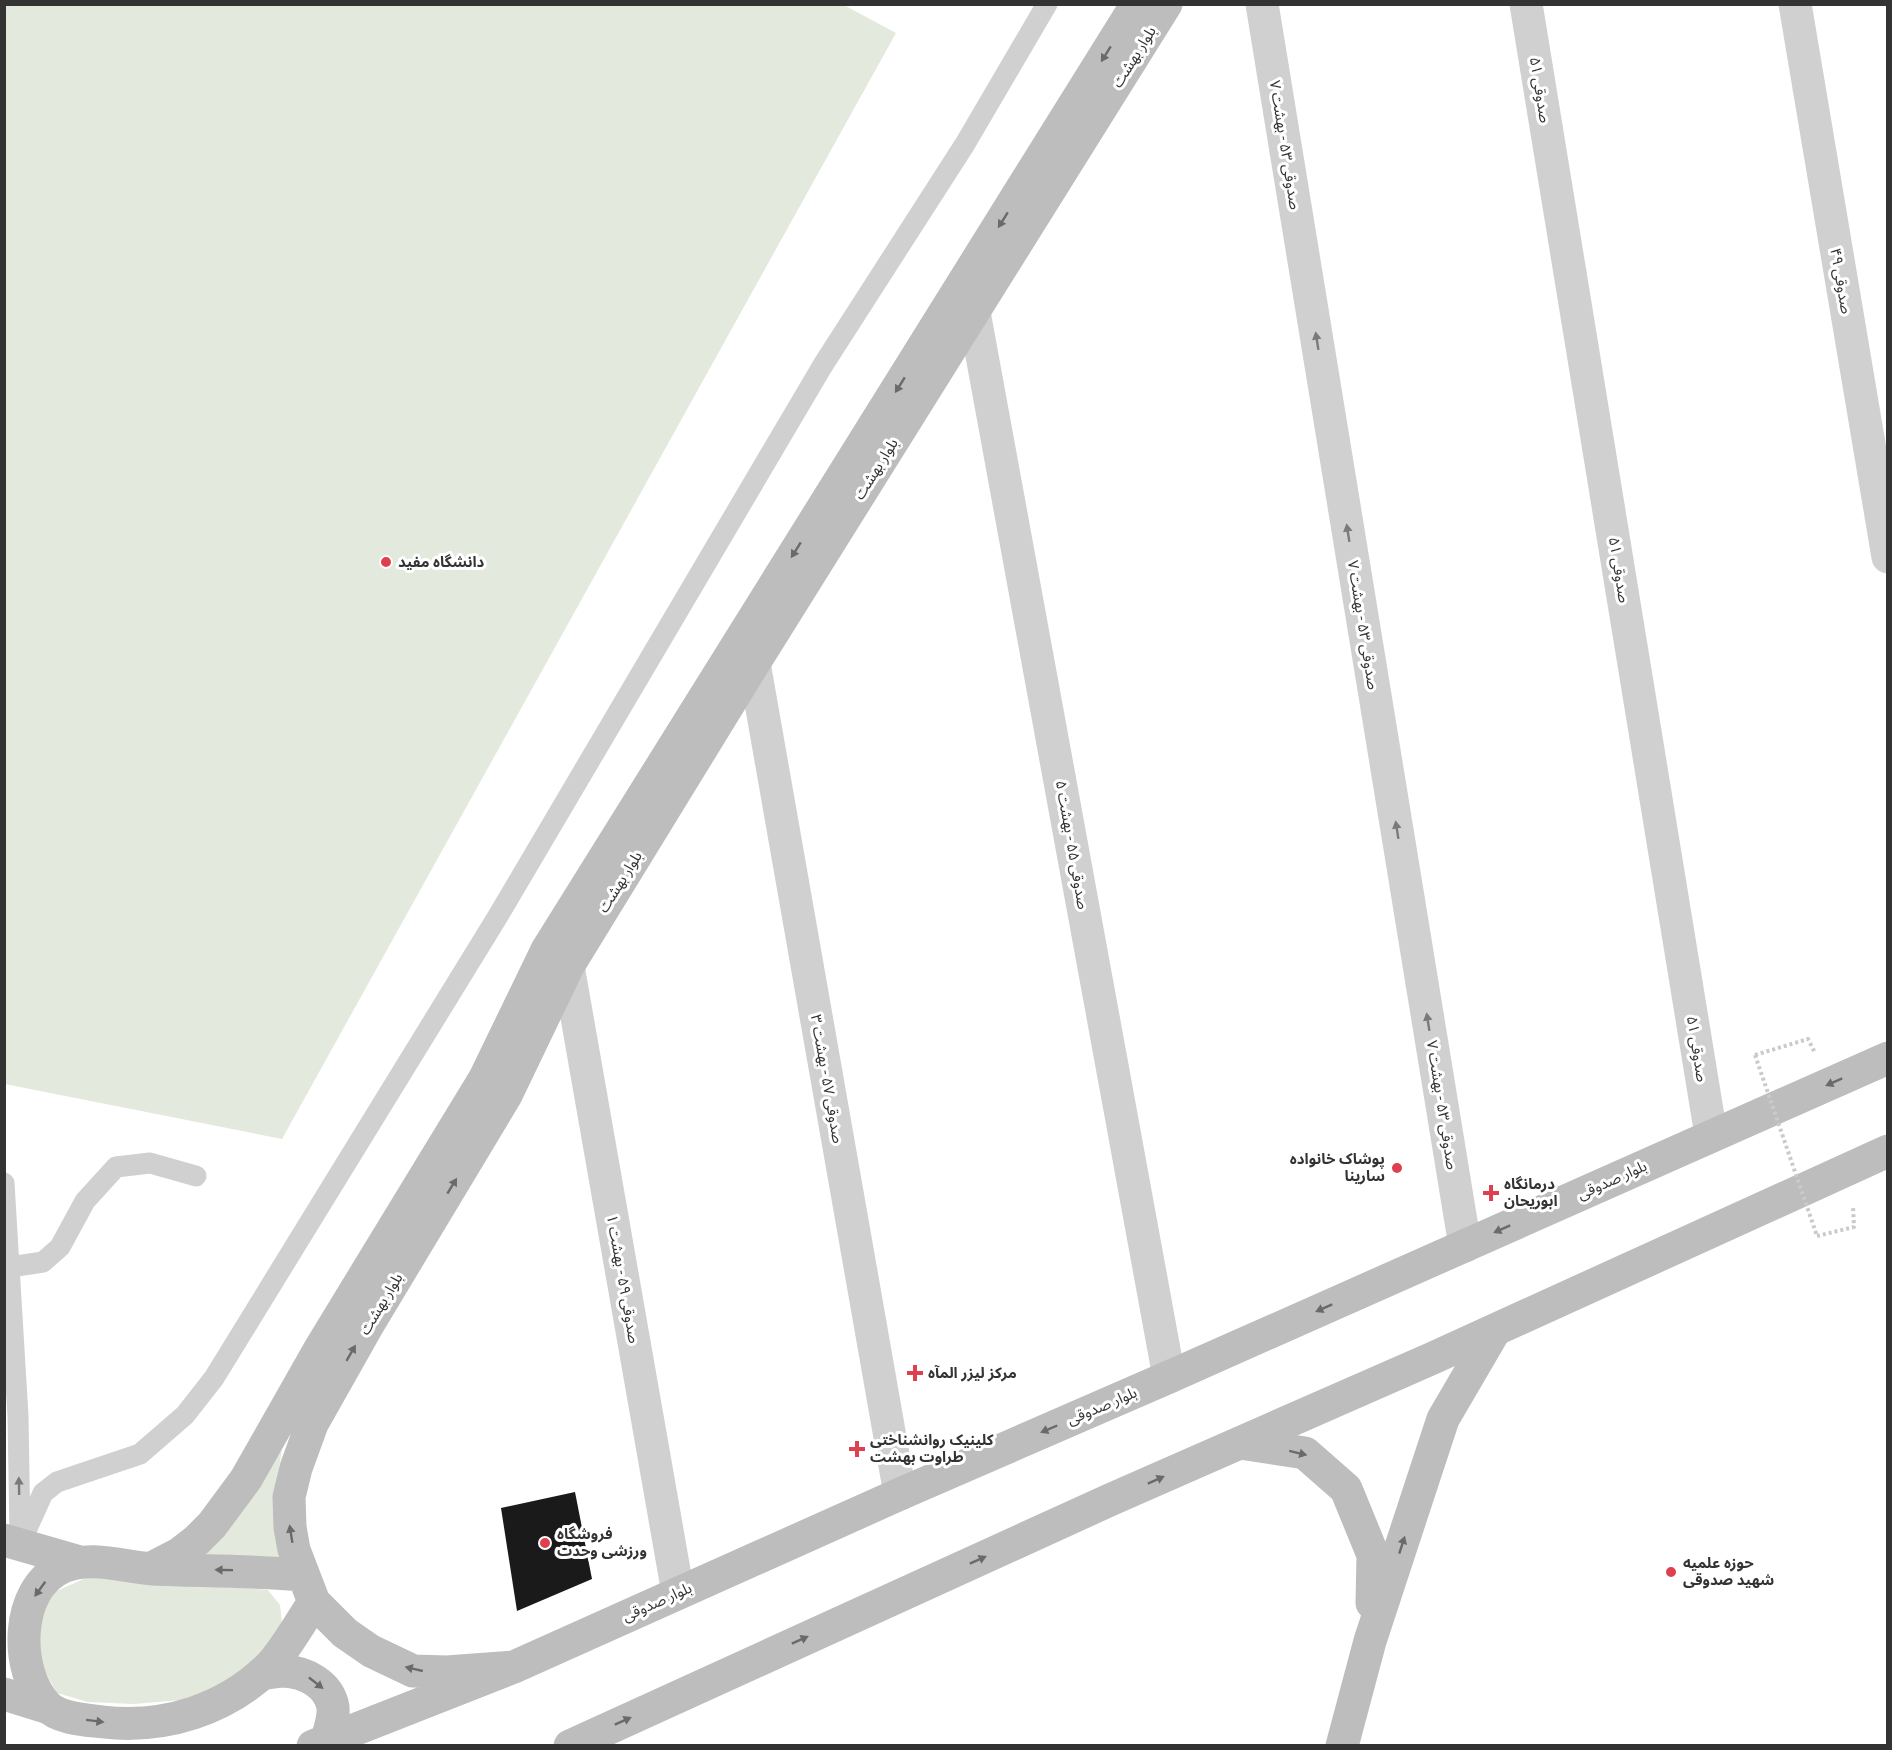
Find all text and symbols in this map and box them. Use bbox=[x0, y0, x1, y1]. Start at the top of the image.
street label: بلوار بهشت bbox=[1108, 23, 1160, 91]
one-way arrow bbox=[1101, 46, 1112, 62]
street label: صدوقی ۵۱ bbox=[1526, 56, 1554, 124]
street label: صدوقی ۵۳ - بهشت ۷ bbox=[1266, 79, 1304, 211]
one-way arrow bbox=[997, 211, 1009, 227]
street label: صدوقی ۴۹ bbox=[1826, 247, 1856, 315]
one-way arrow bbox=[1312, 331, 1321, 350]
one-way arrow bbox=[894, 377, 905, 393]
street label: بلوار بهشت bbox=[850, 435, 902, 503]
one-way arrow bbox=[1344, 524, 1353, 543]
street label: صدوقی ۵۱ bbox=[1605, 536, 1633, 604]
one-way arrow bbox=[791, 542, 802, 558]
place label: دانشگاه مفید bbox=[398, 553, 485, 570]
marker: دانشگاه مفید bbox=[379, 555, 393, 569]
street label: صدوقی ۵۳ - بهشت ۷ bbox=[1344, 559, 1382, 691]
street label: صدوقی ۵۵ - بهشت ۵ bbox=[1052, 779, 1092, 911]
one-way arrow bbox=[1392, 820, 1401, 839]
street label: بلوار بهشت bbox=[594, 848, 646, 916]
one-way arrow bbox=[1423, 1012, 1432, 1031]
street label: صدوقی ۵۷ - بهشت ۳ bbox=[807, 1013, 847, 1145]
street label: صدوقی ۵۱ bbox=[1683, 1015, 1711, 1083]
street label: صدوقی ۵۳ - بهشت ۷ bbox=[1423, 1039, 1461, 1171]
one-way arrow bbox=[1825, 1077, 1843, 1087]
place label: پوشاک خانواده سارینا bbox=[1290, 1150, 1385, 1185]
street label: بلوار صدوقی bbox=[1574, 1157, 1650, 1203]
marker: پوشاک خانواده سارینا bbox=[1390, 1161, 1404, 1175]
place label: درمانگاه ابوریحان bbox=[1504, 1175, 1557, 1210]
one-way arrow bbox=[447, 1178, 458, 1194]
marker: درمانگاه ابوریحان bbox=[1482, 1184, 1500, 1202]
street label: صدوقی ۵۹ - بهشت ۱ bbox=[603, 1213, 643, 1345]
one-way arrow bbox=[1494, 1224, 1511, 1233]
street label: بلوار بهشت bbox=[356, 1270, 406, 1338]
one-way arrow bbox=[1315, 1304, 1333, 1313]
one-way arrow bbox=[346, 1345, 357, 1361]
marker: مرکز لیزر المآه bbox=[906, 1364, 924, 1382]
place label: مرکز لیزر المآه bbox=[928, 1364, 1017, 1382]
street label: بلوار صدوقی bbox=[1064, 1383, 1140, 1429]
one-way arrow bbox=[1040, 1424, 1058, 1434]
place label: کلینیک روانشناختی طراوت بهشت bbox=[870, 1431, 994, 1466]
marker: کلینیک روانشناختی طراوت بهشت bbox=[848, 1440, 866, 1458]
one-way arrow bbox=[1288, 1448, 1307, 1458]
one-way arrow bbox=[1147, 1475, 1165, 1485]
one-way arrow bbox=[15, 1476, 24, 1495]
one-way arrow bbox=[287, 1524, 296, 1543]
place label: فروشگاه ورزشی وحدت bbox=[557, 1525, 647, 1560]
marker: فروشگاه ورزشی وحدت bbox=[538, 1536, 552, 1550]
one-way arrow bbox=[1397, 1536, 1407, 1554]
place label: حوزه علمیه شهید صدوقی bbox=[1683, 1554, 1774, 1589]
one-way arrow bbox=[969, 1555, 987, 1565]
marker: حوزه علمیه شهید صدوقی bbox=[1664, 1565, 1678, 1579]
one-way arrow bbox=[215, 1566, 234, 1575]
street label: بلوار صدوقی bbox=[619, 1579, 695, 1625]
one-way arrow bbox=[34, 1581, 46, 1597]
one-way arrow bbox=[792, 1636, 809, 1645]
one-way arrow bbox=[404, 1664, 423, 1673]
one-way arrow bbox=[308, 1677, 324, 1689]
one-way arrow bbox=[86, 1716, 105, 1726]
one-way arrow bbox=[614, 1716, 632, 1726]

